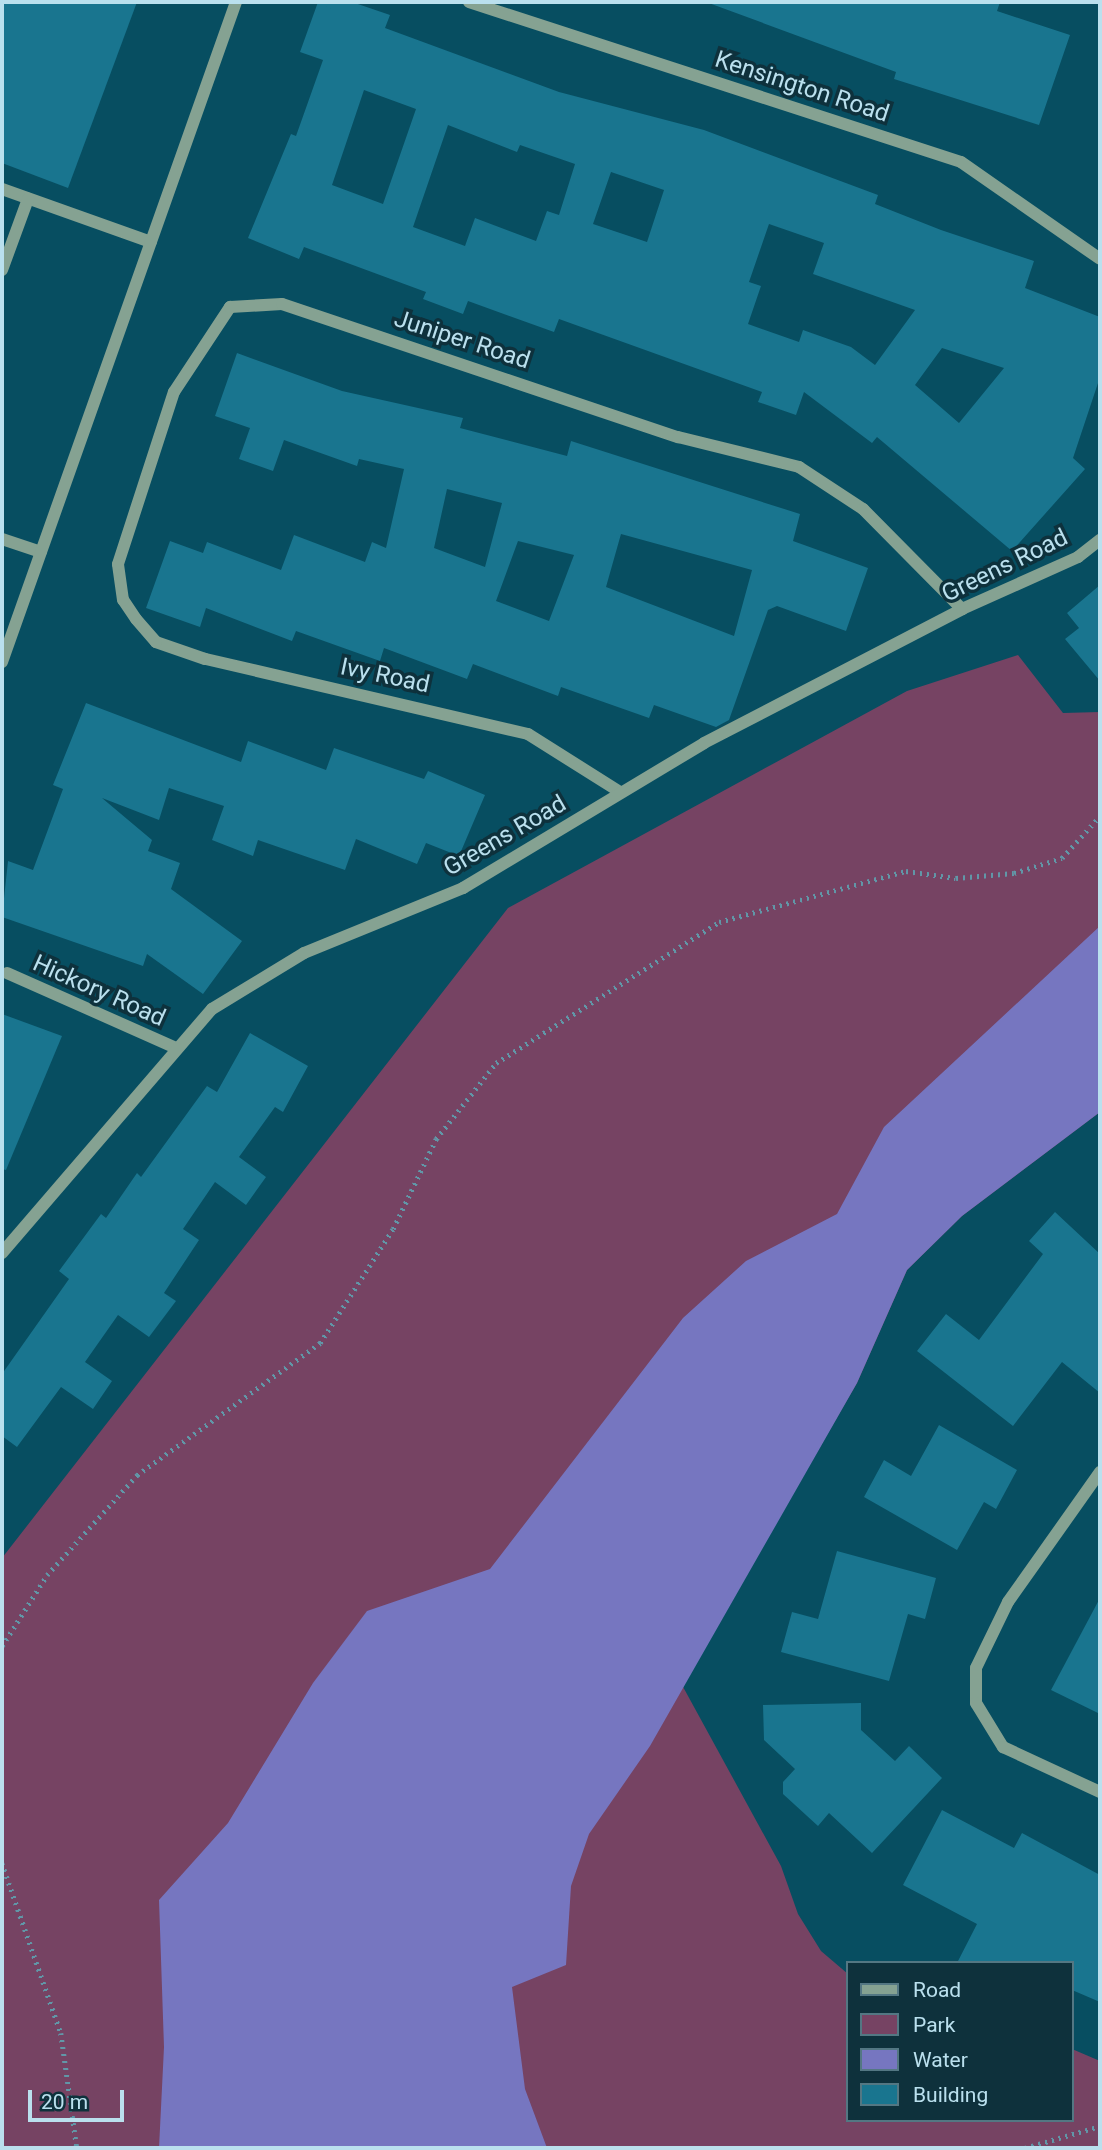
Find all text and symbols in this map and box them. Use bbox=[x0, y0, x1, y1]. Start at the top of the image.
street label: Kensington Road bbox=[711, 45, 893, 129]
street label: Juniper Road bbox=[391, 305, 533, 375]
street label: Greens Road bbox=[937, 523, 1073, 609]
street label: Ivy Road bbox=[338, 653, 432, 699]
street label: Greens Road bbox=[439, 789, 571, 883]
street label: Hickory Road bbox=[28, 949, 170, 1033]
legend bbox=[846, 1961, 1074, 2122]
text: Road bbox=[913, 1978, 961, 2002]
text: Park bbox=[913, 2013, 955, 2037]
text: Water bbox=[913, 2048, 968, 2072]
scale bar bbox=[32, 2076, 128, 2120]
text: Building bbox=[913, 2083, 988, 2107]
text: 20 m bbox=[41, 2090, 88, 2114]

